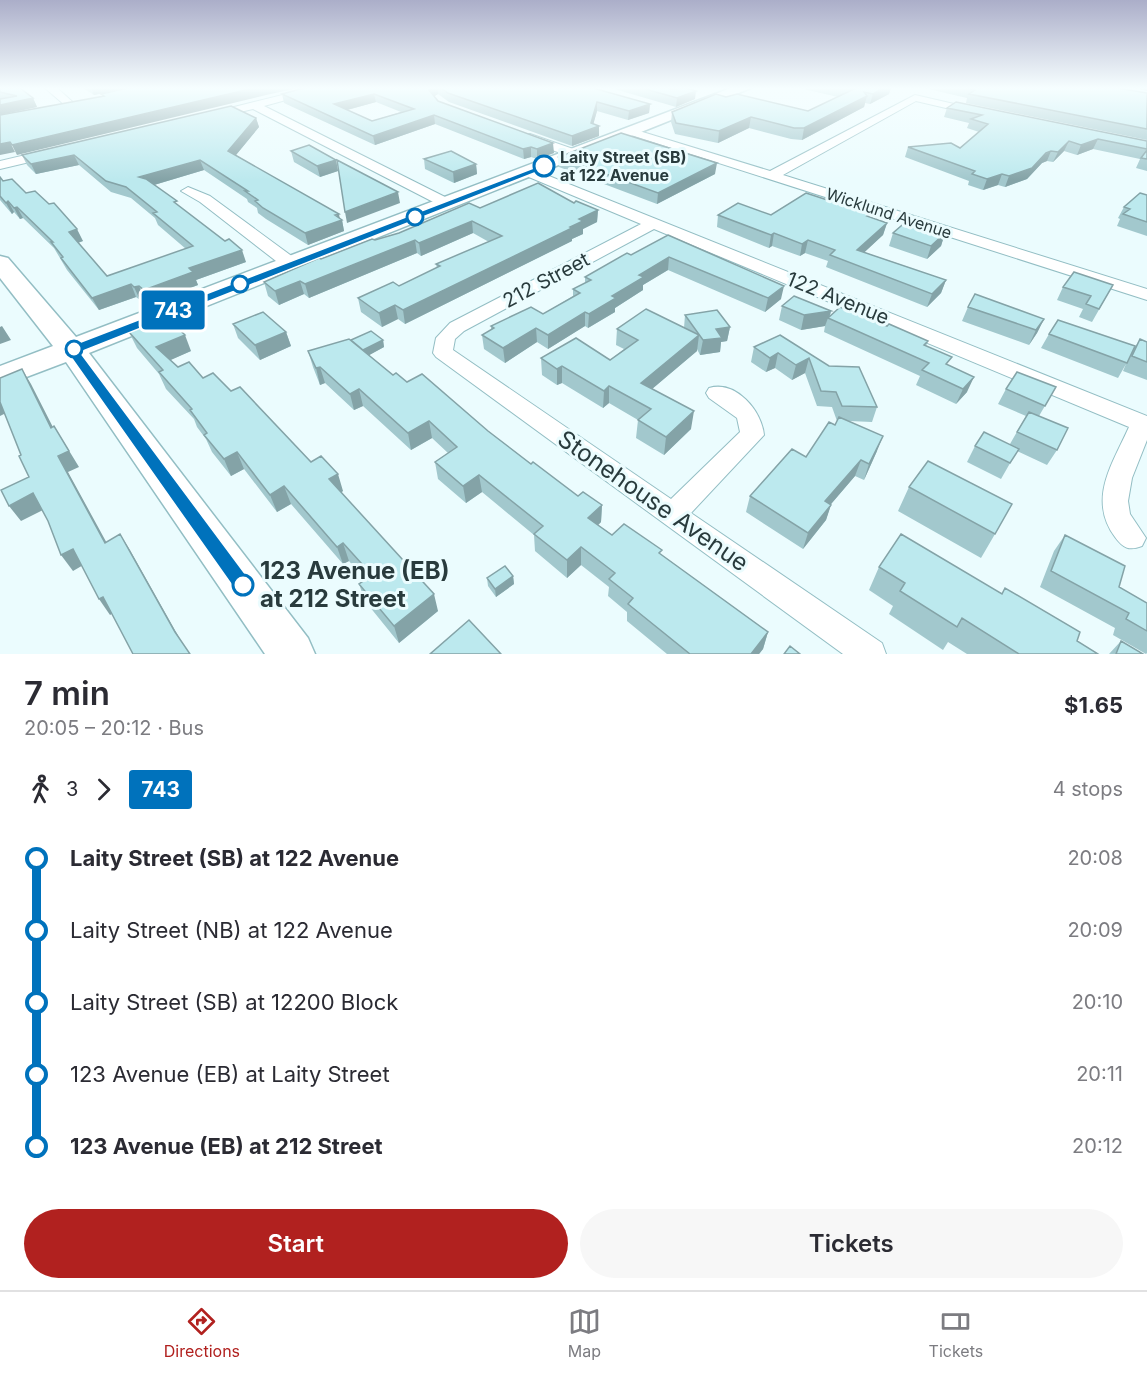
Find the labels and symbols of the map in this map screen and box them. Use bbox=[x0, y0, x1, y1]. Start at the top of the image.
place label: Laity Street (SB) at 122 Avenue bbox=[560, 147, 687, 185]
marker: Laity Street (SB) at 122 Avenue bbox=[533, 155, 555, 177]
street label: Wicklund Avenue bbox=[824, 183, 954, 243]
unlabelled marker bbox=[406, 208, 424, 226]
street label: 212 Street bbox=[499, 247, 594, 313]
street label: 122 Avenue bbox=[783, 267, 893, 329]
unlabelled marker bbox=[231, 275, 249, 293]
line badge: 743 bbox=[138, 290, 207, 330]
unlabelled marker bbox=[65, 340, 83, 358]
street label: Stonehouse Avenue bbox=[552, 424, 754, 577]
place label: 123 Avenue (EB) at 212 Street bbox=[260, 556, 450, 613]
marker: 123 Avenue (EB) at 212 Street bbox=[232, 574, 254, 596]

